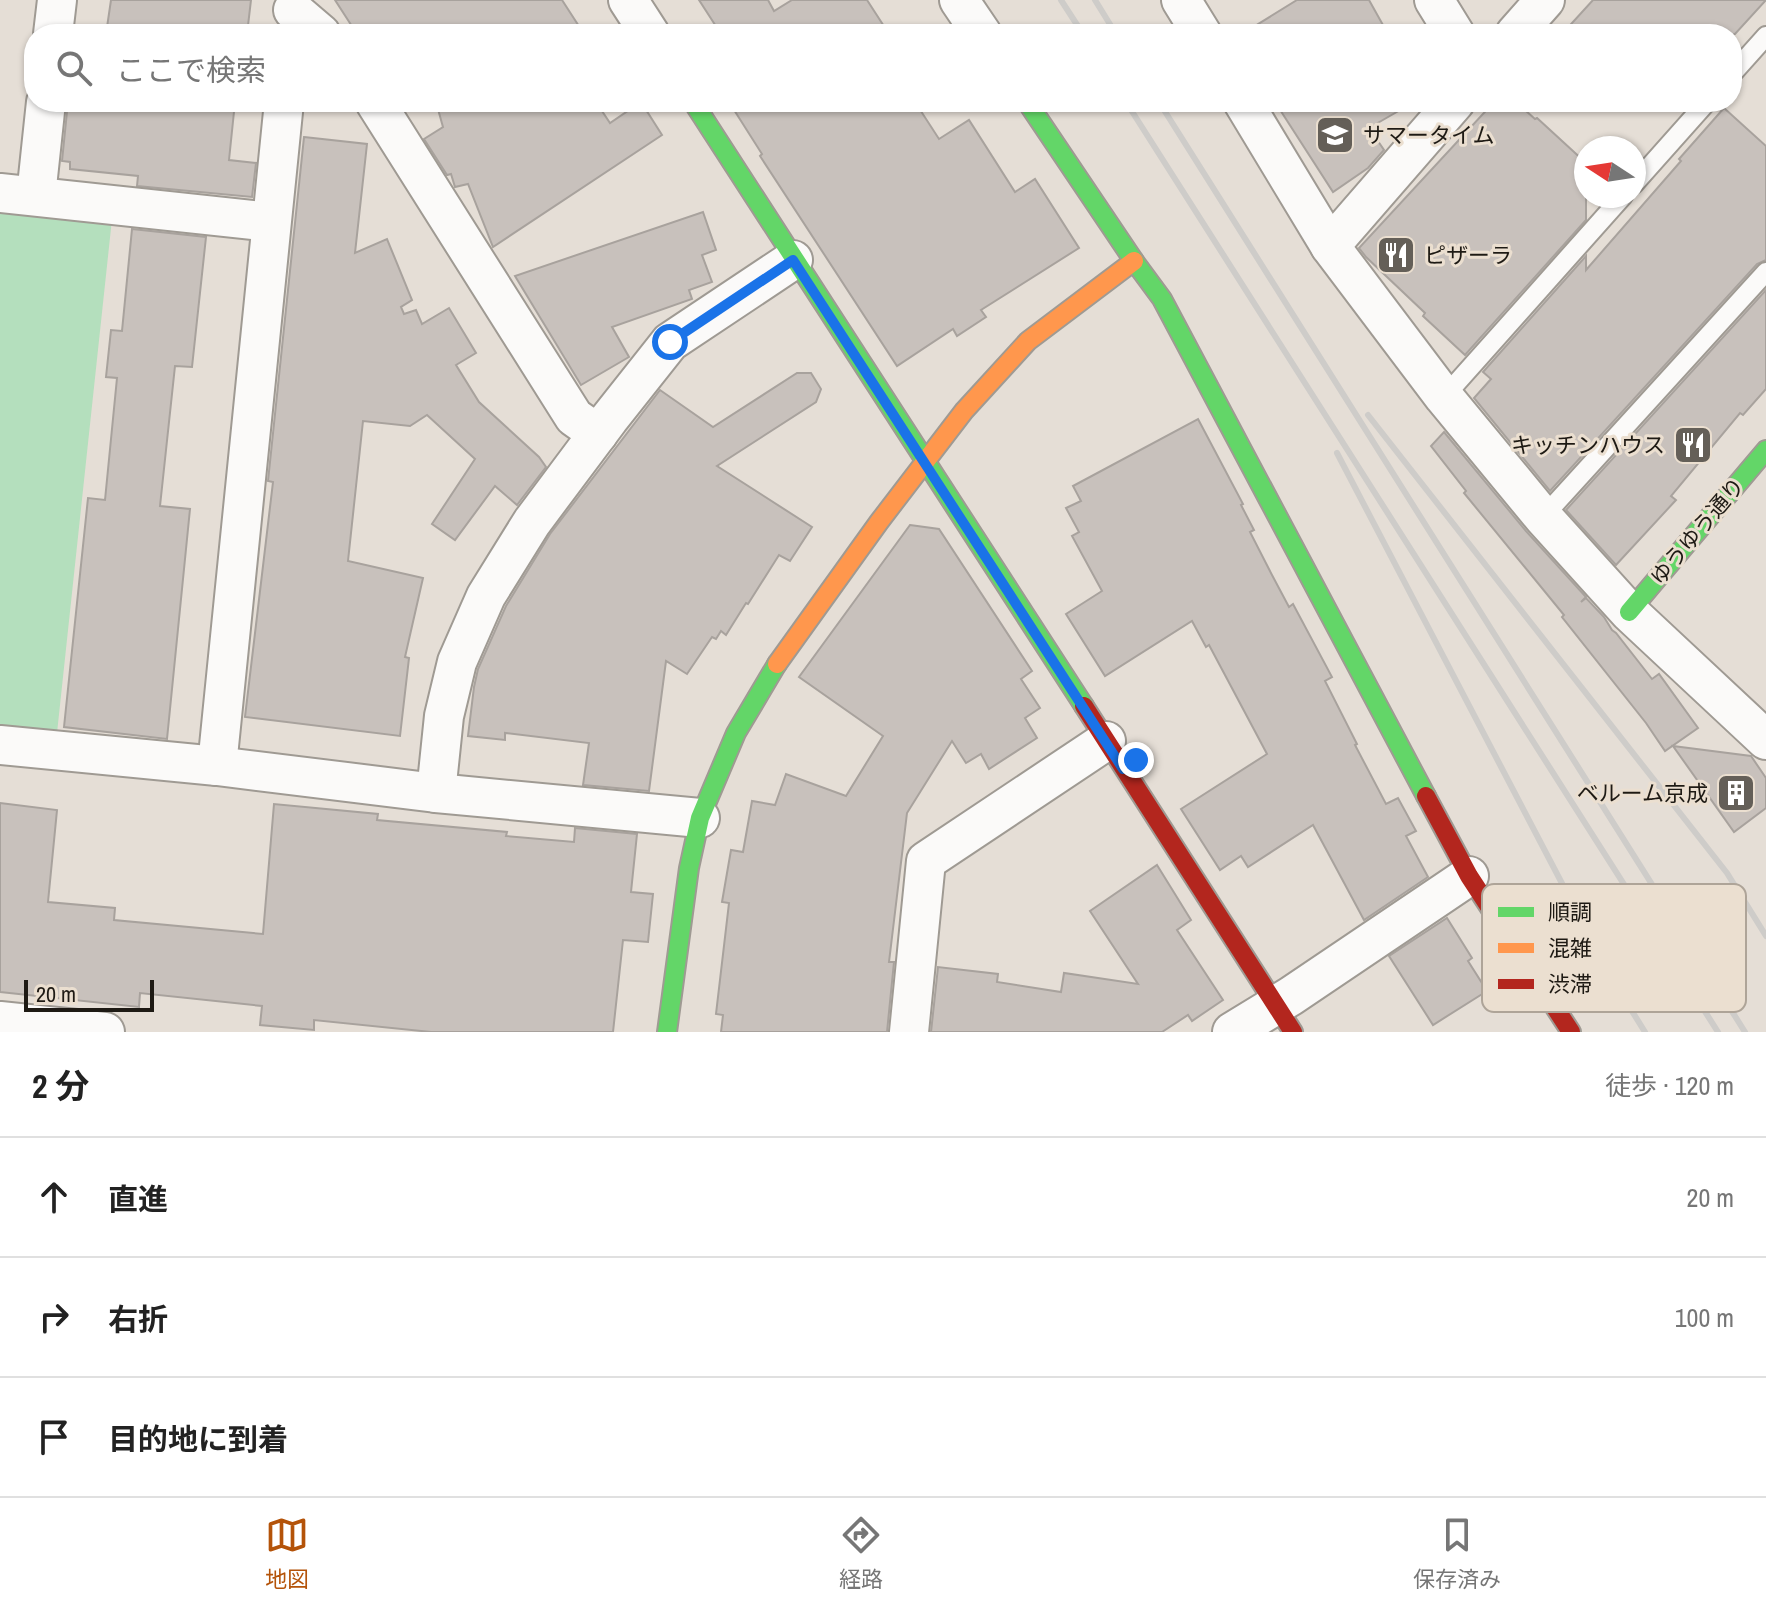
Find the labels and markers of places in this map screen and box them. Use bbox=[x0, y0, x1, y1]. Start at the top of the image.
school or university icon: サマータイム bbox=[1314, 114, 1356, 156]
place label: サマータイム bbox=[1363, 120, 1495, 150]
restaurant icon: ピザーラ bbox=[1375, 234, 1417, 276]
place label: ピザーラ bbox=[1424, 240, 1512, 270]
restaurant icon: キッチンハウス bbox=[1672, 424, 1714, 466]
place label: キッチンハウス bbox=[1511, 430, 1665, 460]
building icon: ベルーム京成 bbox=[1715, 772, 1757, 814]
place label: ベルーム京成 bbox=[1577, 778, 1708, 808]

